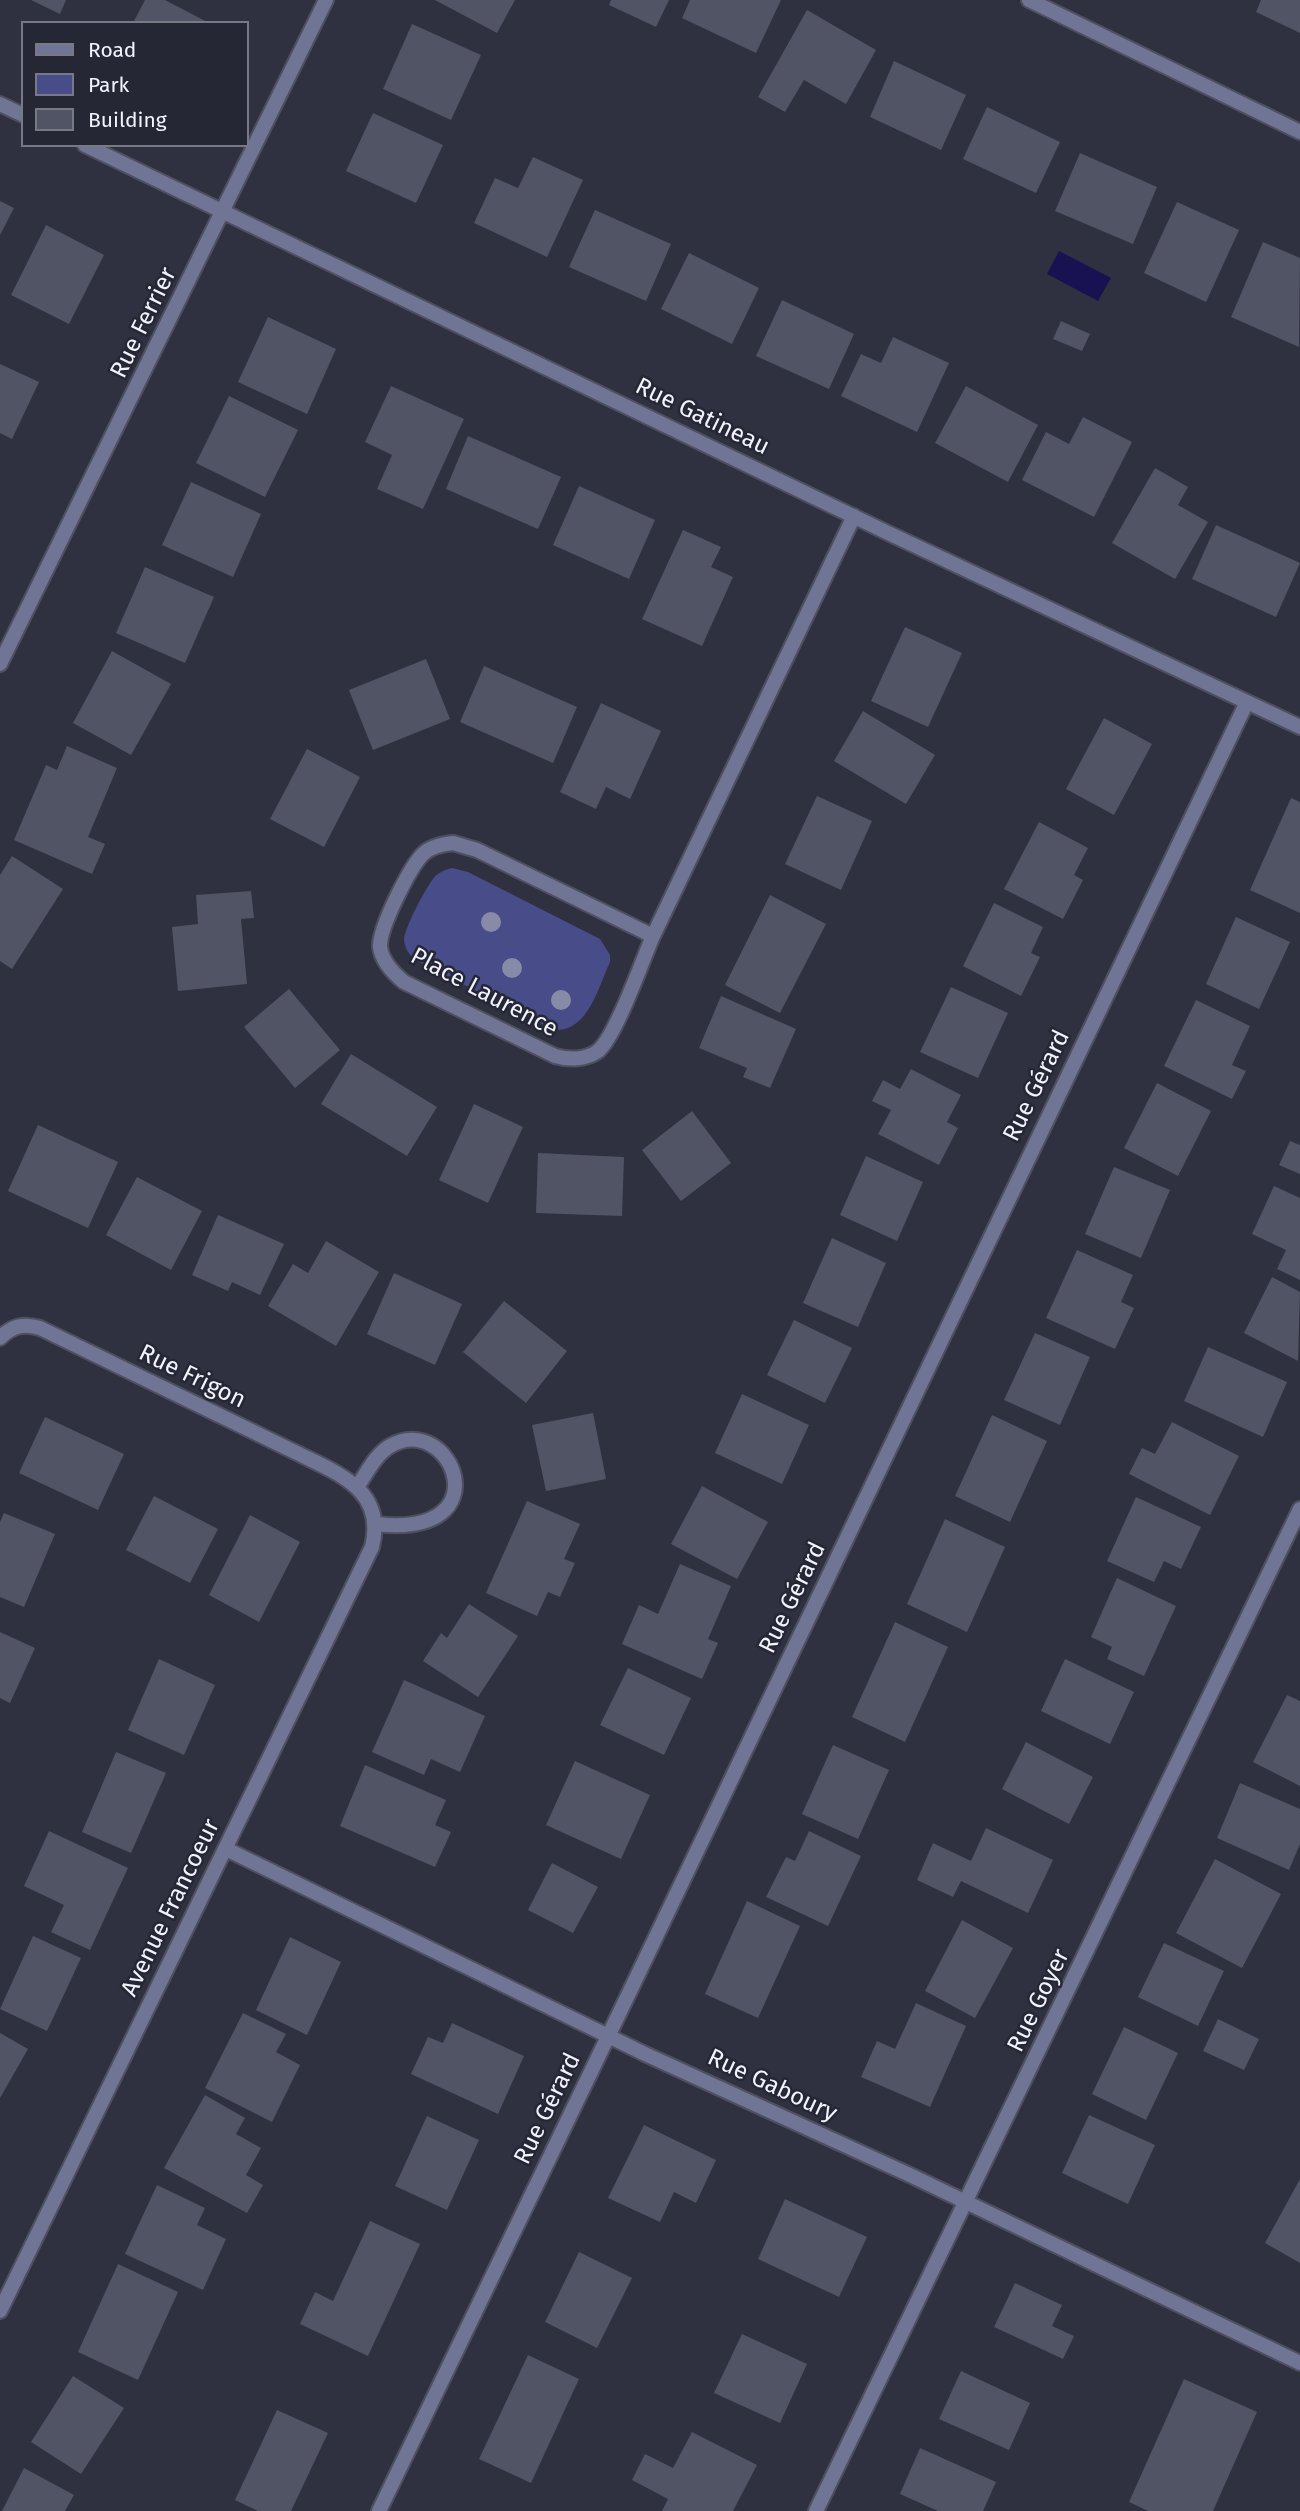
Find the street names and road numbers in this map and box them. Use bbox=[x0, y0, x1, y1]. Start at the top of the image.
street label: Rue Ferrier bbox=[105, 263, 183, 383]
street label: Rue Gatineau bbox=[630, 372, 774, 462]
street label: Place Laurence bbox=[405, 942, 563, 1044]
street label: Rue Gérard bbox=[998, 1026, 1076, 1146]
street label: Rue Frigon bbox=[134, 1339, 250, 1415]
street label: Rue Gérard bbox=[754, 1538, 832, 1658]
street label: Avenue Francoeur bbox=[116, 1815, 226, 2001]
street label: Rue Goyer bbox=[1002, 1945, 1076, 2057]
street label: Rue Gaboury bbox=[703, 2043, 841, 2129]
street label: Rue Gérard bbox=[509, 2049, 587, 2169]

